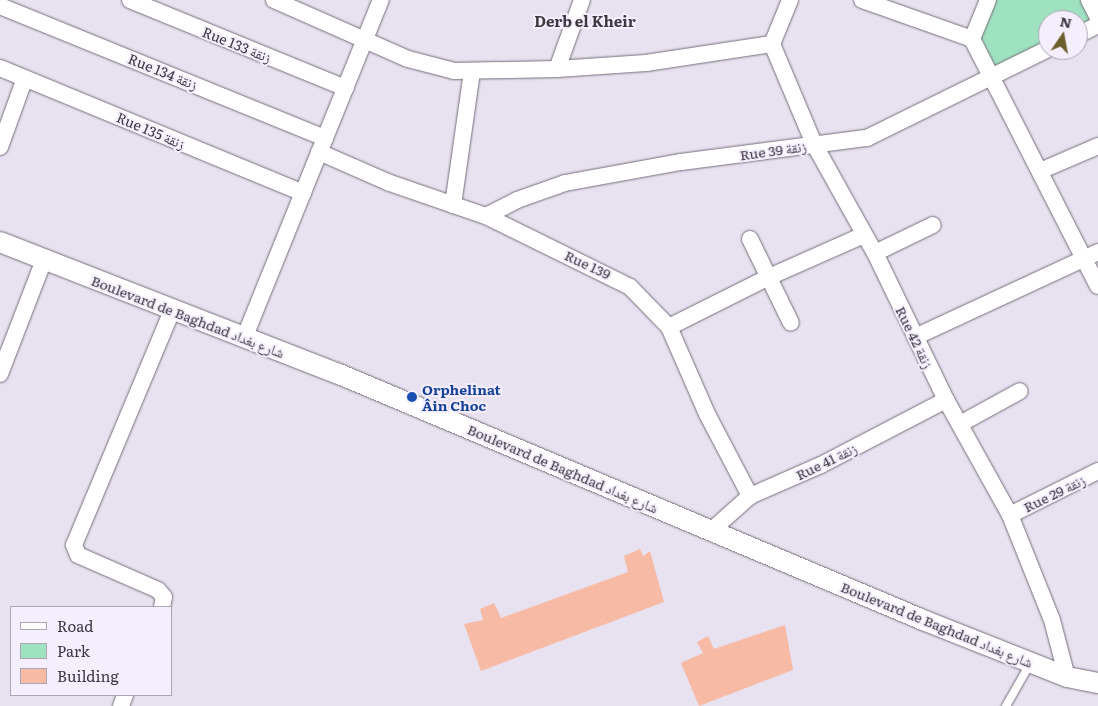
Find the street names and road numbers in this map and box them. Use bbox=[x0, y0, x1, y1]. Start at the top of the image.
street label: Rue 133 زنقة bbox=[200, 23, 274, 65]
street label: Rue 134 زنقة bbox=[126, 50, 200, 92]
street label: Rue 135 زنقة bbox=[114, 108, 188, 152]
street label: Rue 39 زنقة bbox=[739, 137, 807, 163]
street label: Rue 139 bbox=[562, 246, 614, 282]
street label: Boulevard de Baghdad شارع بغداد bbox=[89, 271, 287, 361]
street label: Rue 42 زنقة bbox=[893, 303, 937, 371]
street label: Boulevard de Baghdad شارع بغداد bbox=[465, 420, 661, 516]
street label: Rue 41 زنقة bbox=[793, 439, 859, 483]
street label: Rue 29 زنقة bbox=[1020, 471, 1088, 515]
street label: Boulevard de Baghdad شارع بغداد bbox=[839, 578, 1035, 670]

